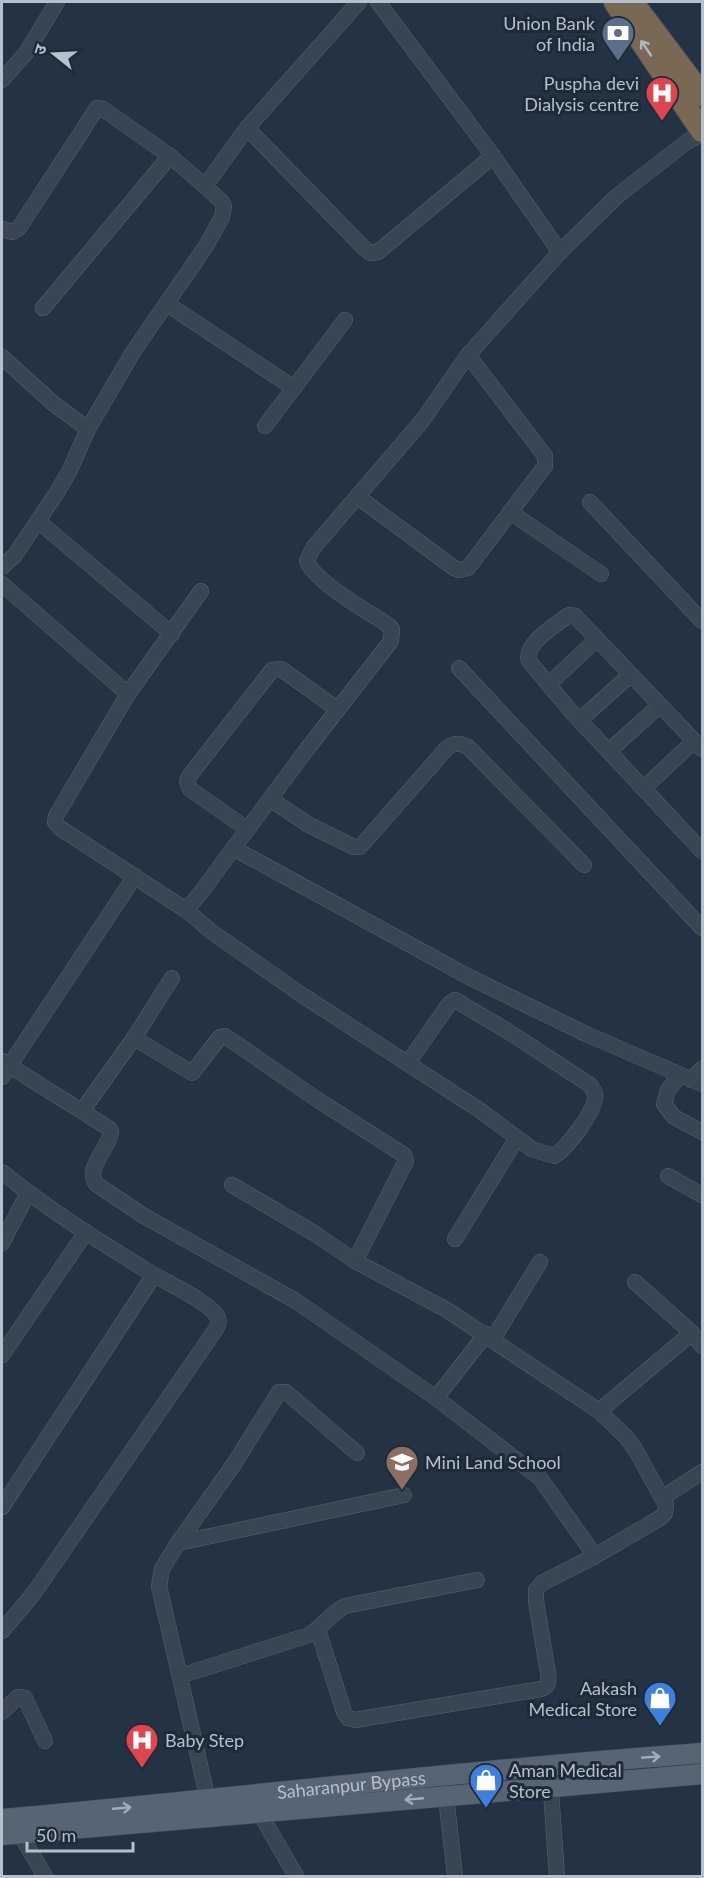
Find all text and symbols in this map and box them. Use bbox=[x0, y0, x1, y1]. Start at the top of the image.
place label: Union Bank of India bbox=[503, 12, 596, 55]
bank icon: Union Bank of India bbox=[600, 15, 636, 62]
north arrow bbox=[24, 24, 84, 84]
one-way arrow bbox=[640, 40, 652, 57]
text: उ bbox=[29, 41, 50, 57]
place label: Puspha devi Dialysis centre bbox=[524, 72, 639, 115]
hospital icon: Puspha devi Dialysis centre bbox=[644, 75, 680, 122]
school or university icon: Mini Land School bbox=[384, 1444, 420, 1491]
place label: Mini Land School bbox=[425, 1451, 561, 1473]
place label: Aakash Medical Store bbox=[529, 1677, 637, 1720]
shop icon: Aakash Medical Store bbox=[642, 1680, 678, 1727]
hospital icon: Baby Step bbox=[124, 1722, 160, 1769]
place label: Baby Step bbox=[165, 1729, 244, 1751]
one-way arrow bbox=[641, 1751, 660, 1762]
place label: Aman Medical Store bbox=[509, 1759, 622, 1802]
shop icon: Aman Medical Store bbox=[468, 1762, 504, 1809]
street label: Saharanpur Bypass bbox=[276, 1766, 427, 1803]
one-way arrow bbox=[405, 1794, 425, 1805]
one-way arrow bbox=[112, 1802, 132, 1813]
scale bar bbox=[27, 1815, 134, 1853]
text: 50 m bbox=[36, 1824, 76, 1846]

